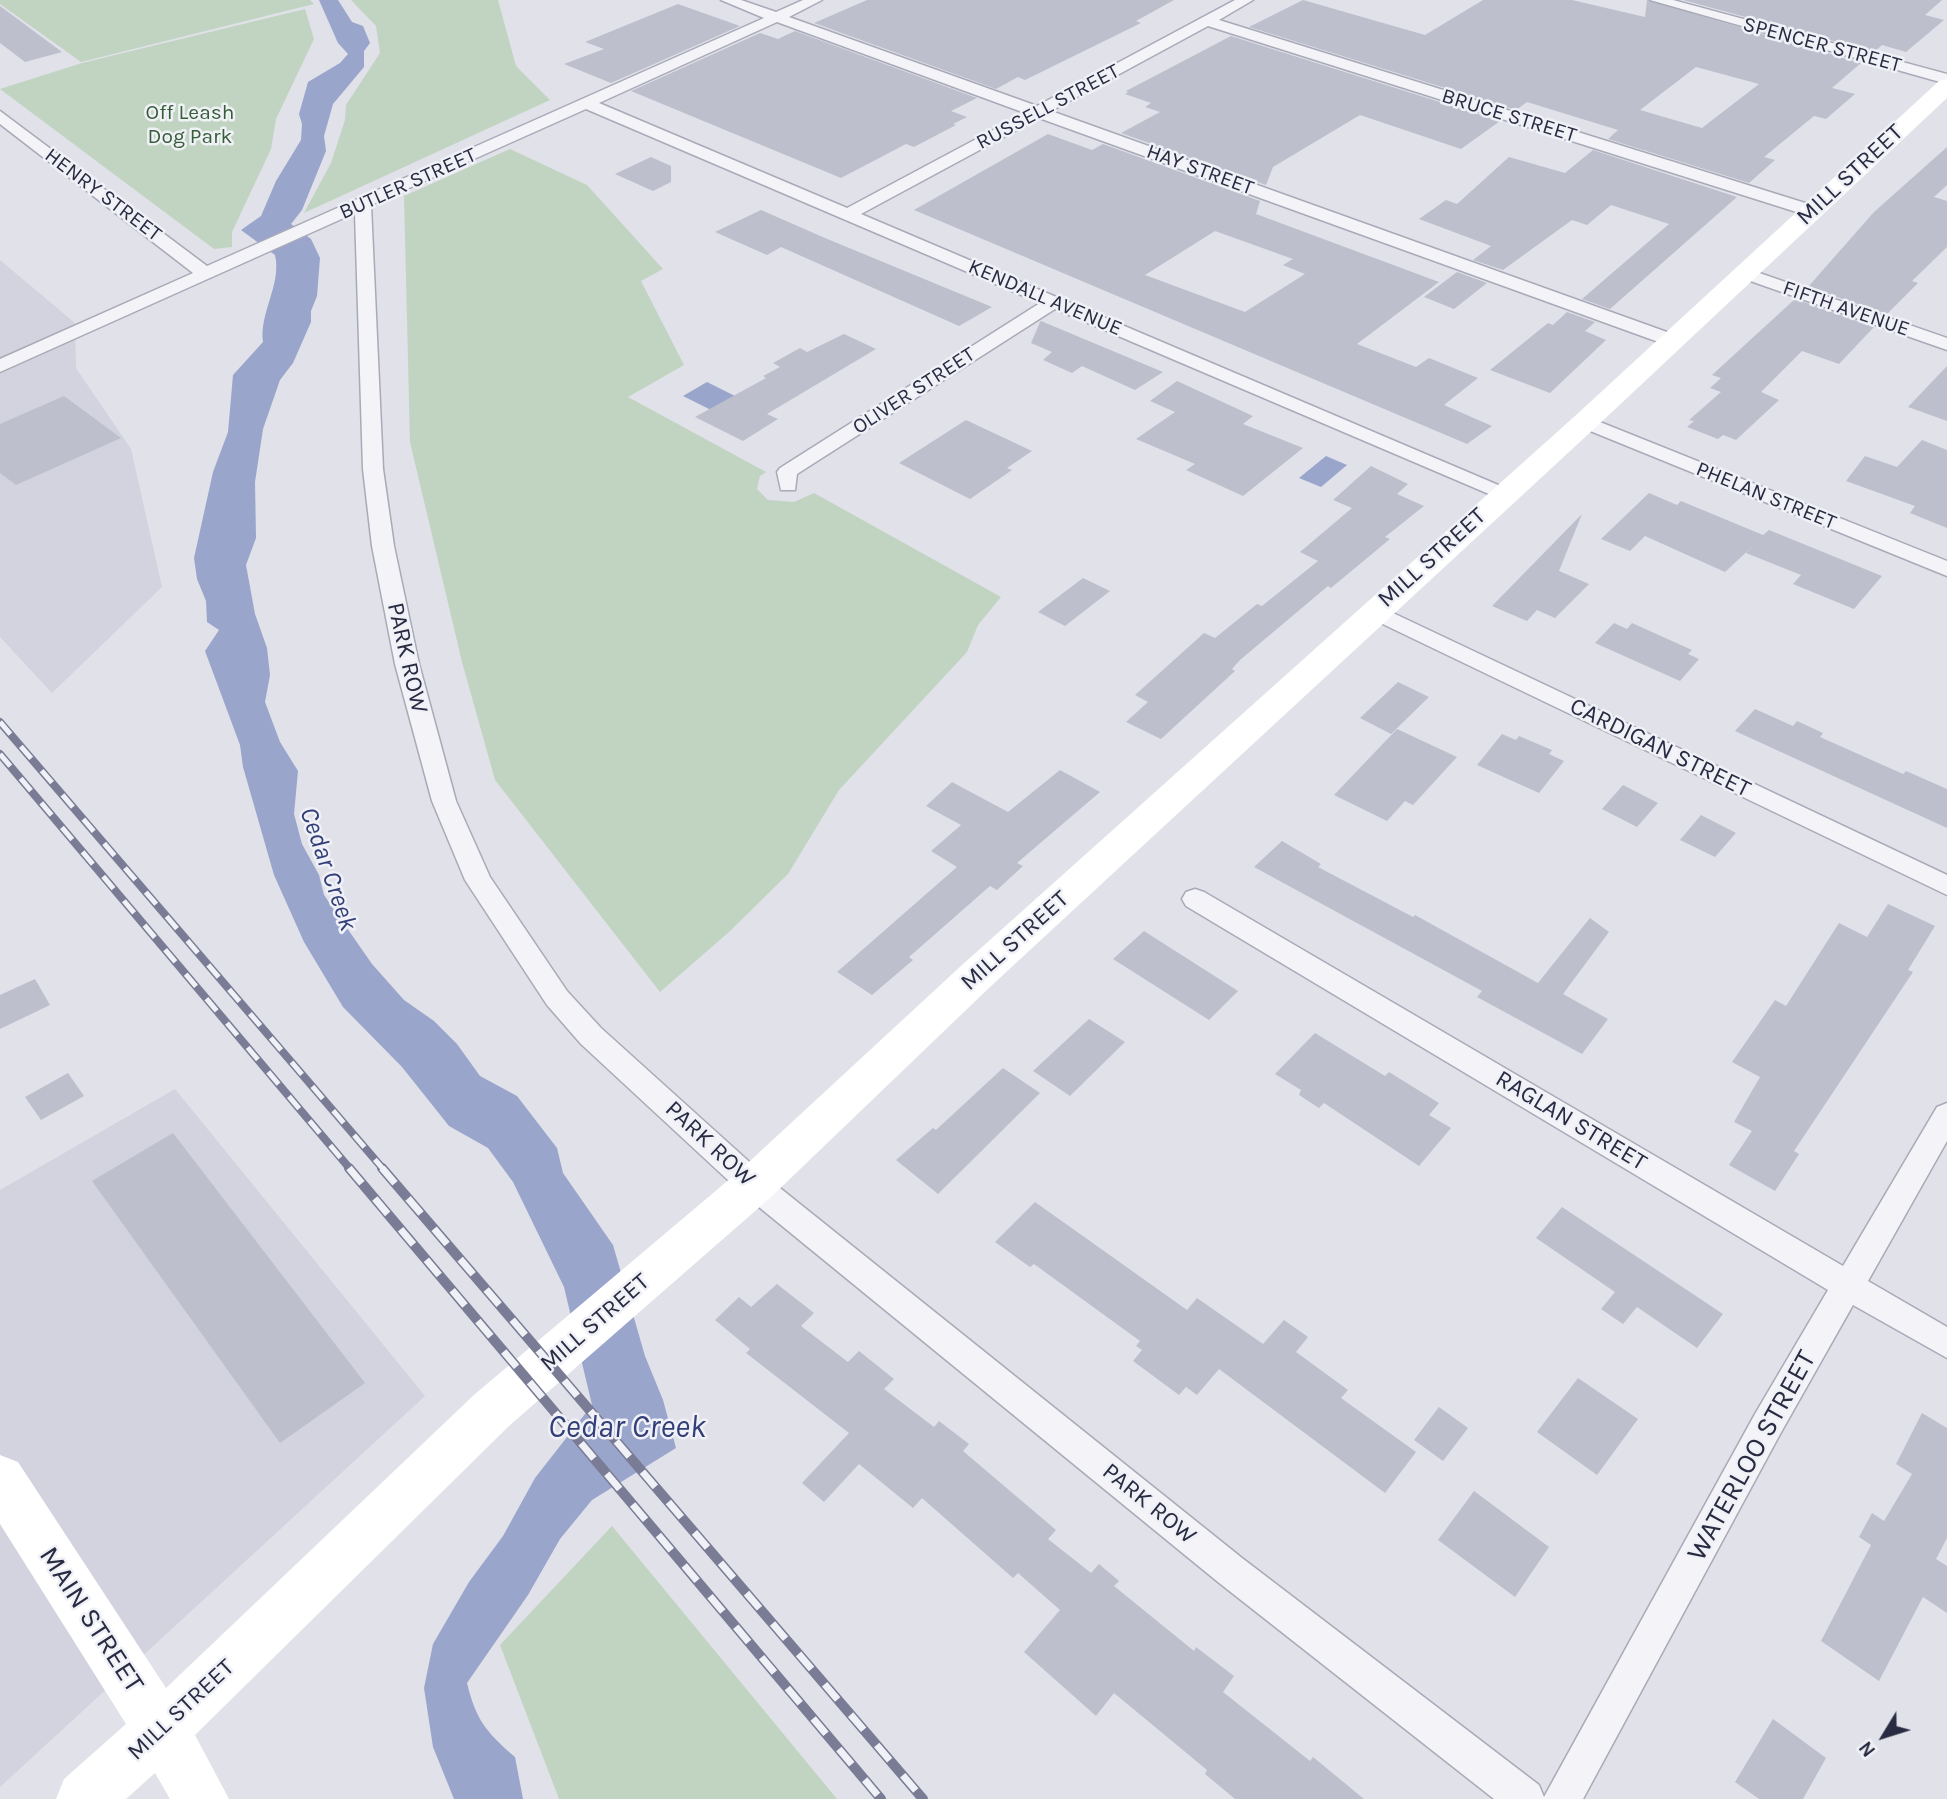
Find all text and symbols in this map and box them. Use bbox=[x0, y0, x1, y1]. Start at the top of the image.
street label: SPENCER STREET bbox=[1740, 12, 1904, 78]
street label: RUSSELL STREET bbox=[972, 59, 1124, 155]
street label: BRUCE STREET bbox=[1439, 84, 1579, 148]
park label: Off Leash Dog Park bbox=[146, 100, 234, 150]
street label: MILL STREET bbox=[1791, 118, 1909, 232]
street label: HAY STREET bbox=[1143, 139, 1257, 201]
street label: HENRY STREET bbox=[40, 143, 166, 247]
street label: BUTLER STREET bbox=[336, 143, 480, 225]
street label: KENDALL AVENUE bbox=[964, 254, 1126, 342]
street label: FIFTH AVENUE bbox=[1779, 276, 1913, 342]
street label: OLIVER STREET bbox=[848, 342, 980, 440]
street label: PHELAN STREET bbox=[1692, 456, 1840, 536]
street label: MILL STREET bbox=[1372, 502, 1492, 614]
street label: PARK ROW bbox=[380, 600, 434, 716]
street label: CARDIGAN STREET bbox=[1565, 692, 1755, 804]
water label: Cedar Creek bbox=[292, 803, 364, 935]
street label: MILL STREET bbox=[955, 885, 1075, 997]
street label: RAGLAN STREET bbox=[1490, 1065, 1652, 1177]
street label: PARK ROW bbox=[659, 1095, 761, 1193]
street label: MILL STREET bbox=[534, 1268, 656, 1378]
street label: WATERLOO STREET bbox=[1680, 1345, 1824, 1567]
water label: Cedar Creek bbox=[548, 1409, 706, 1447]
street label: PARK ROW bbox=[1096, 1457, 1202, 1551]
street label: MAIN STREET bbox=[31, 1541, 151, 1699]
street label: MILL STREET bbox=[122, 1653, 240, 1767]
north arrow bbox=[1849, 1701, 1919, 1771]
text: N bbox=[1855, 1737, 1880, 1761]

